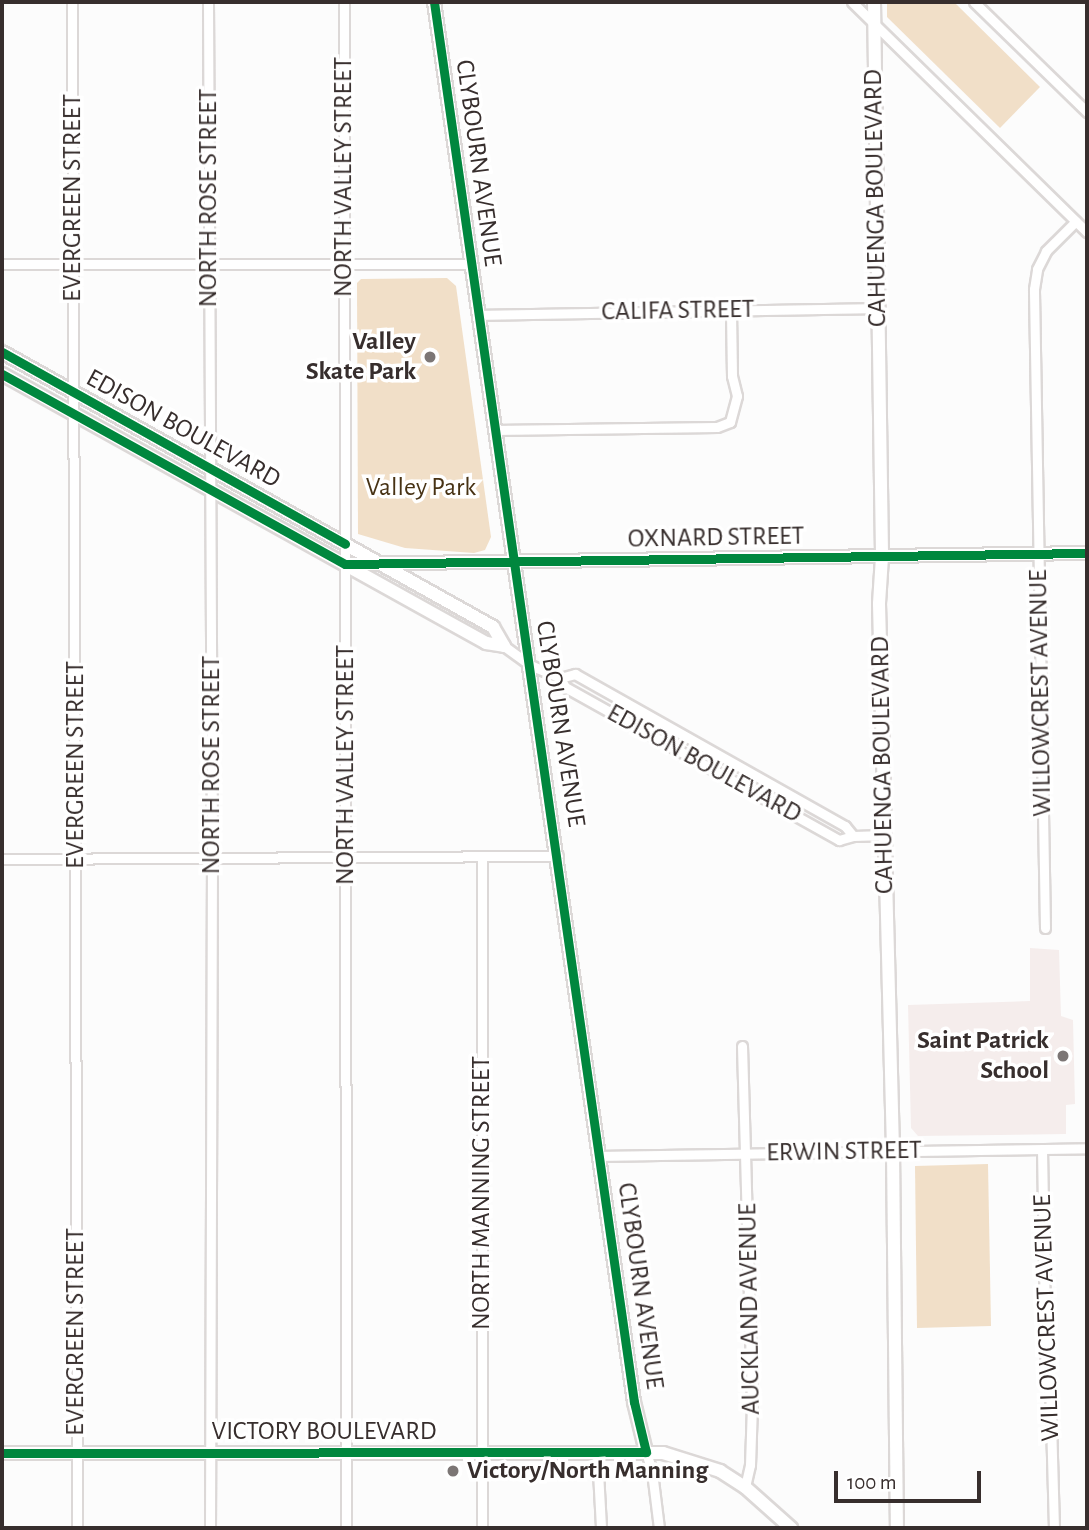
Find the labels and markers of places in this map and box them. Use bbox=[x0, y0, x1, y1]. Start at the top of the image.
place label: Valley Skate Park bbox=[306, 326, 416, 388]
marker: Valley Skate Park bbox=[422, 349, 438, 365]
place label: Saint Patrick School bbox=[917, 1025, 1049, 1086]
marker: Saint Patrick School bbox=[1055, 1048, 1071, 1064]
place label: Victory/North Manning bbox=[467, 1455, 708, 1487]
marker: Victory/North Manning bbox=[445, 1463, 461, 1479]

